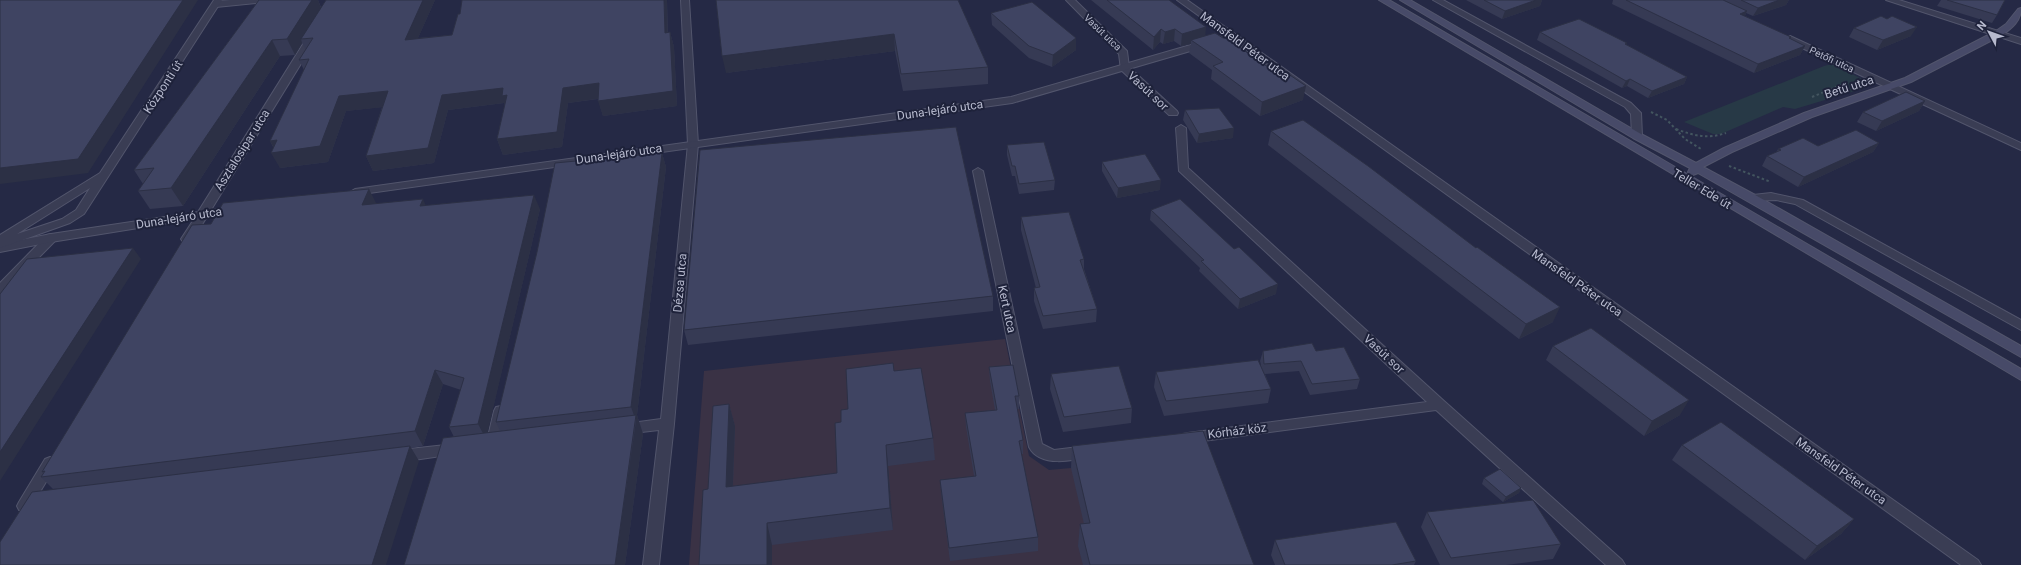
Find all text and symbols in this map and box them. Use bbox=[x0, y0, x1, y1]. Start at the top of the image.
street label: Mansfeld Péter utca bbox=[1197, 9, 1293, 83]
street label: Vasút utca bbox=[1082, 12, 1124, 53]
north arrow bbox=[1969, 12, 2009, 52]
text: N bbox=[1974, 18, 1989, 33]
street label: Petőfi utca bbox=[1808, 44, 1856, 75]
street label: Központi út bbox=[141, 58, 185, 116]
street label: Vasút sor bbox=[1125, 69, 1171, 113]
street label: Betű utca bbox=[1823, 73, 1875, 101]
street label: Duna-lejáró utca bbox=[896, 97, 984, 123]
street label: Asztalosipar utca bbox=[211, 107, 273, 193]
street label: Duna-lejáró utca bbox=[575, 141, 663, 167]
street label: Teller Ede út bbox=[1670, 166, 1734, 212]
street label: Duna-lejáró utca bbox=[135, 204, 223, 232]
street label: Mansfeld Péter utca bbox=[1529, 246, 1625, 320]
street label: Dézsa utca bbox=[670, 253, 690, 313]
street label: Kert utca bbox=[995, 284, 1019, 334]
street label: Vasút sor bbox=[1361, 332, 1407, 376]
street label: Kórház köz bbox=[1207, 420, 1267, 442]
street label: Mansfeld Péter utca bbox=[1793, 434, 1889, 508]

